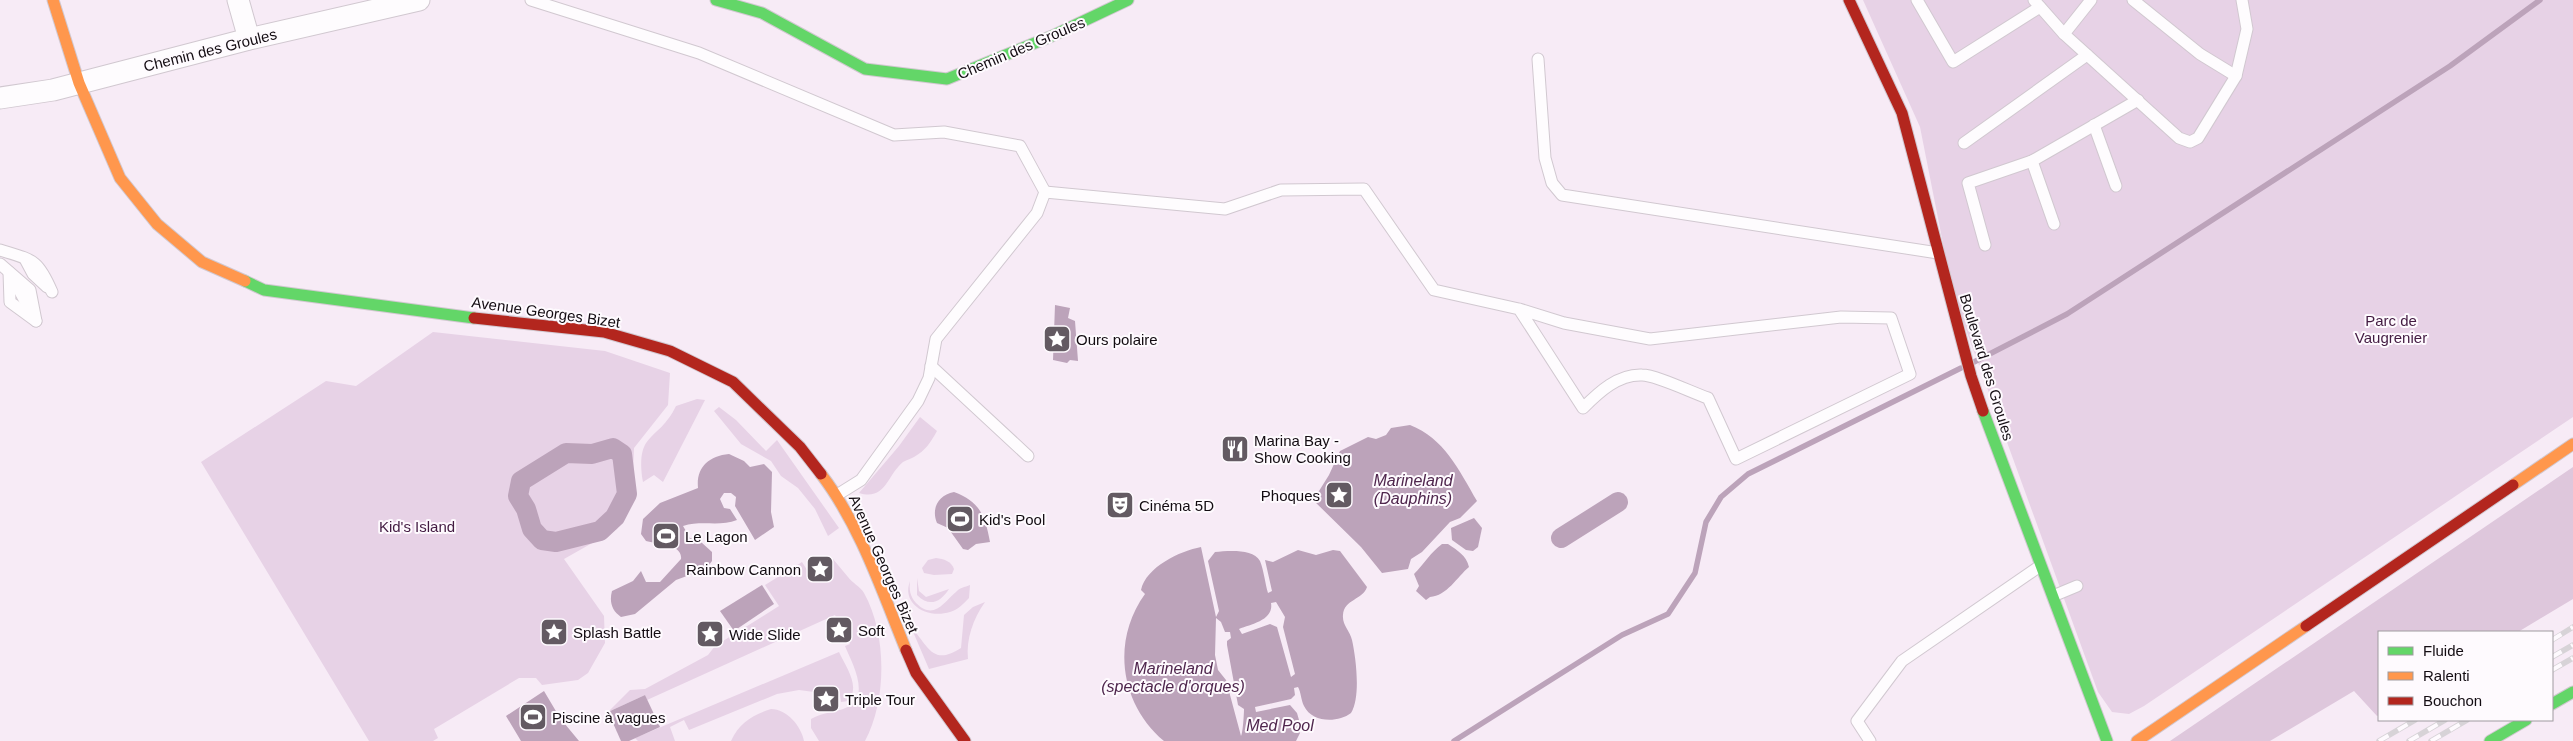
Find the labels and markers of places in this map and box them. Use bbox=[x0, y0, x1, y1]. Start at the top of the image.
place icon: Ours polaire bbox=[1042, 324, 1072, 354]
place label: Ours polaire bbox=[1076, 331, 1158, 348]
place label: Marina Bay - Show Cooking bbox=[1254, 432, 1351, 466]
restaurant icon: Marina Bay - Show Cooking bbox=[1220, 434, 1250, 464]
place icon: Phoques bbox=[1324, 480, 1354, 510]
place label: Phoques bbox=[1261, 487, 1320, 504]
theatre icon: Cinéma 5D bbox=[1105, 490, 1135, 520]
place label: Cinéma 5D bbox=[1139, 497, 1214, 514]
sports icon: Kid's Pool bbox=[945, 504, 975, 534]
place label: Kid's Pool bbox=[979, 511, 1045, 528]
sports icon: Le Lagon bbox=[651, 521, 681, 551]
place label: Le Lagon bbox=[685, 528, 748, 545]
place icon: Rainbow Cannon bbox=[805, 554, 835, 584]
place label: Rainbow Cannon bbox=[686, 561, 801, 578]
place icon: Soft bbox=[824, 615, 854, 645]
place icon: Splash Battle bbox=[539, 617, 569, 647]
place icon: Wide Slide bbox=[695, 619, 725, 649]
place label: Soft bbox=[858, 622, 886, 639]
place label: Splash Battle bbox=[573, 624, 661, 641]
place label: Wide Slide bbox=[729, 626, 801, 643]
place icon: Triple Tour bbox=[811, 684, 841, 714]
place label: Triple Tour bbox=[845, 691, 915, 708]
sports icon: Piscine à vagues bbox=[518, 702, 548, 732]
place label: Piscine à vagues bbox=[552, 709, 665, 726]

